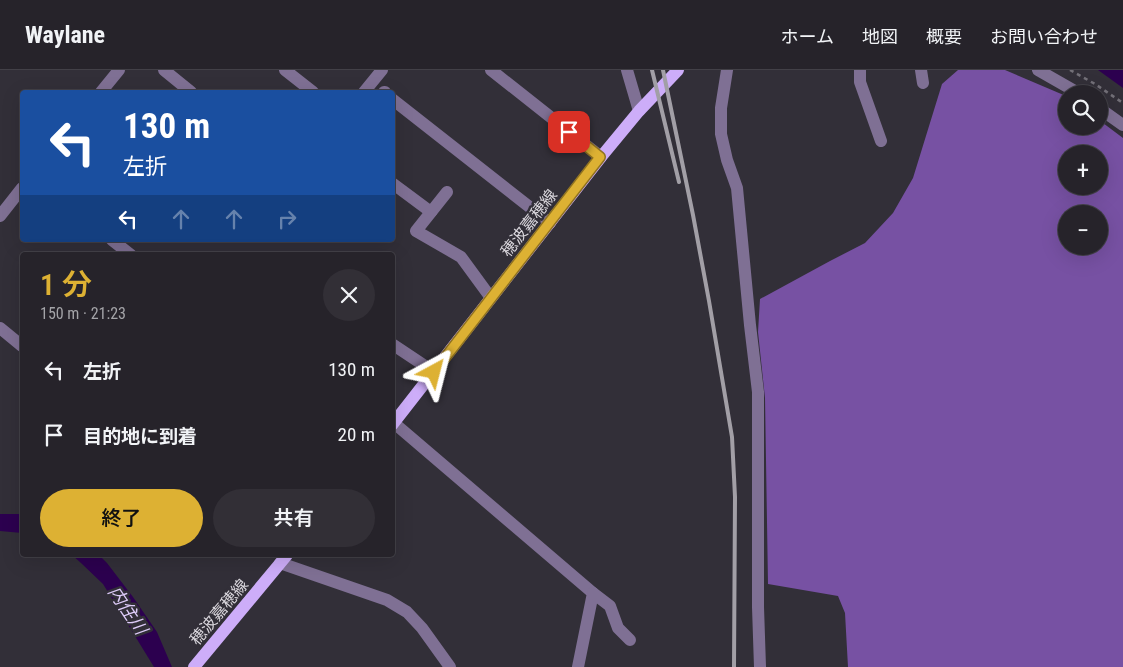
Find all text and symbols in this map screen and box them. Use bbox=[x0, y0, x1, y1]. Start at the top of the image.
text: Waylane bbox=[25, 21, 105, 49]
text: ホーム bbox=[781, 26, 834, 47]
text: 地図 bbox=[862, 26, 898, 47]
text: 概要 bbox=[926, 26, 962, 47]
text: お問い合わせ bbox=[990, 26, 1098, 47]
map controls bbox=[1058, 85, 1108, 255]
button: search bbox=[1058, 85, 1108, 135]
text: 130 m bbox=[123, 106, 210, 147]
icon: left bbox=[40, 110, 105, 175]
pin bbox=[548, 111, 590, 153]
icon: arrive bbox=[555, 118, 583, 146]
button: + bbox=[1058, 145, 1108, 195]
text: 左折 bbox=[123, 154, 167, 179]
street label: 穂波嘉穂線 bbox=[497, 186, 561, 260]
icon: left bbox=[114, 205, 142, 233]
icon: ahead bbox=[167, 205, 195, 233]
icon: ahead bbox=[220, 205, 248, 233]
icon: right bbox=[273, 205, 301, 233]
button: − bbox=[1058, 205, 1108, 255]
text: 1 分 bbox=[40, 267, 92, 302]
button: close bbox=[323, 269, 375, 321]
text: 150 m · 21:23 bbox=[40, 304, 126, 323]
position arrow bbox=[407, 345, 459, 397]
icon: left bbox=[40, 356, 68, 384]
text: 130 m bbox=[328, 358, 375, 381]
text: 左折 bbox=[83, 360, 121, 383]
icon: arrive bbox=[40, 421, 68, 449]
text: 20 m bbox=[338, 423, 375, 446]
text: 目的地に到着 bbox=[83, 425, 197, 448]
button: 終了 bbox=[40, 489, 203, 547]
button: 共有 bbox=[213, 489, 375, 547]
street label: 穂波嘉穂線 bbox=[186, 575, 252, 649]
water label: 内住川 bbox=[104, 582, 153, 640]

